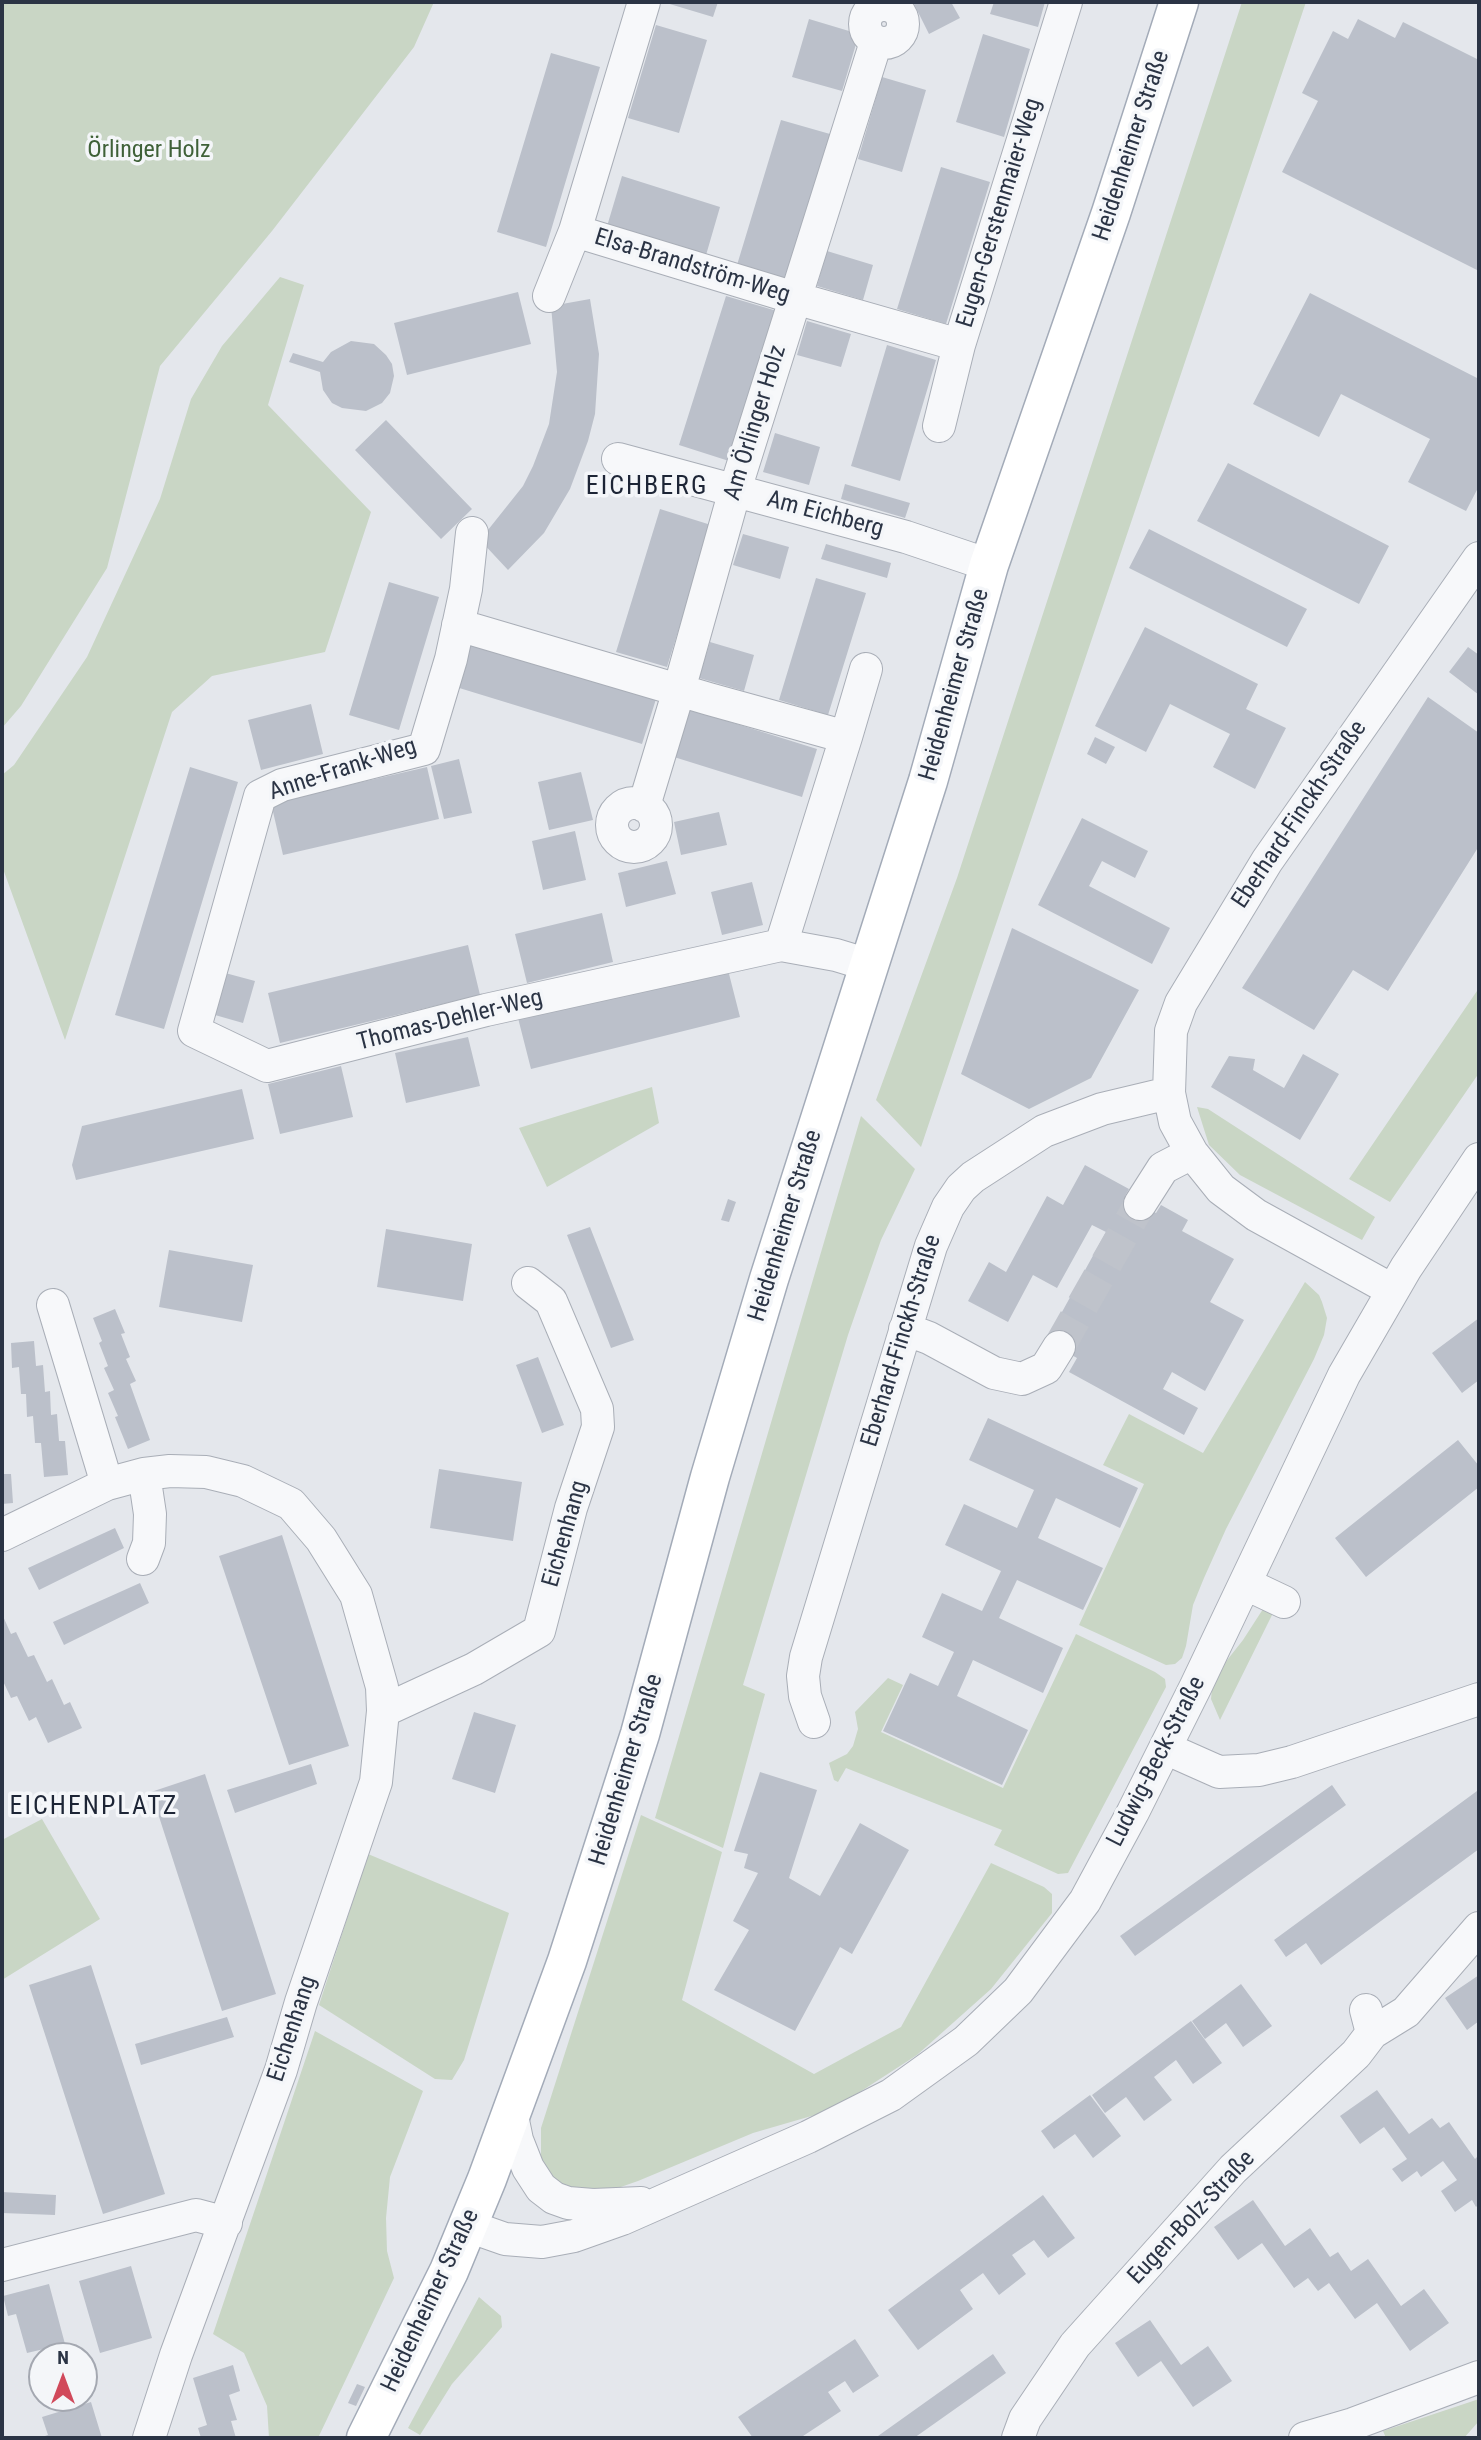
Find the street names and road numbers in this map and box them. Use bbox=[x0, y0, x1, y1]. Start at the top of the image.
street label: Heidenheimer Straße bbox=[1088, 47, 1176, 245]
street label: Eugen-Gerstenmaier-Weg bbox=[951, 95, 1049, 331]
street label: Elsa-Brandström-Weg bbox=[591, 224, 793, 310]
street label: Am Örlinger Holz bbox=[719, 342, 793, 504]
street label: Am Eichberg bbox=[764, 486, 886, 544]
street label: Heidenheimer Straße bbox=[914, 586, 996, 784]
street label: Eberhard-Finckh-Straße bbox=[1227, 716, 1373, 914]
street label: Anne-Frank-Weg bbox=[266, 733, 420, 807]
street label: Thomas-Dehler-Weg bbox=[354, 984, 546, 1058]
street label: Heidenheimer Straße bbox=[743, 1127, 829, 1325]
street label: Eberhard-Finckh-Straße bbox=[856, 1232, 948, 1450]
street label: Eichenhang bbox=[537, 1477, 595, 1591]
street label: Heidenheimer Straße bbox=[584, 1671, 670, 1869]
street label: Ludwig-Beck-Straße bbox=[1102, 1672, 1212, 1852]
street label: Eichenhang bbox=[262, 1972, 324, 2086]
street label: Eugen-Bolz-Straße bbox=[1123, 2145, 1261, 2291]
street label: Heidenheimer Straße bbox=[376, 2205, 486, 2397]

